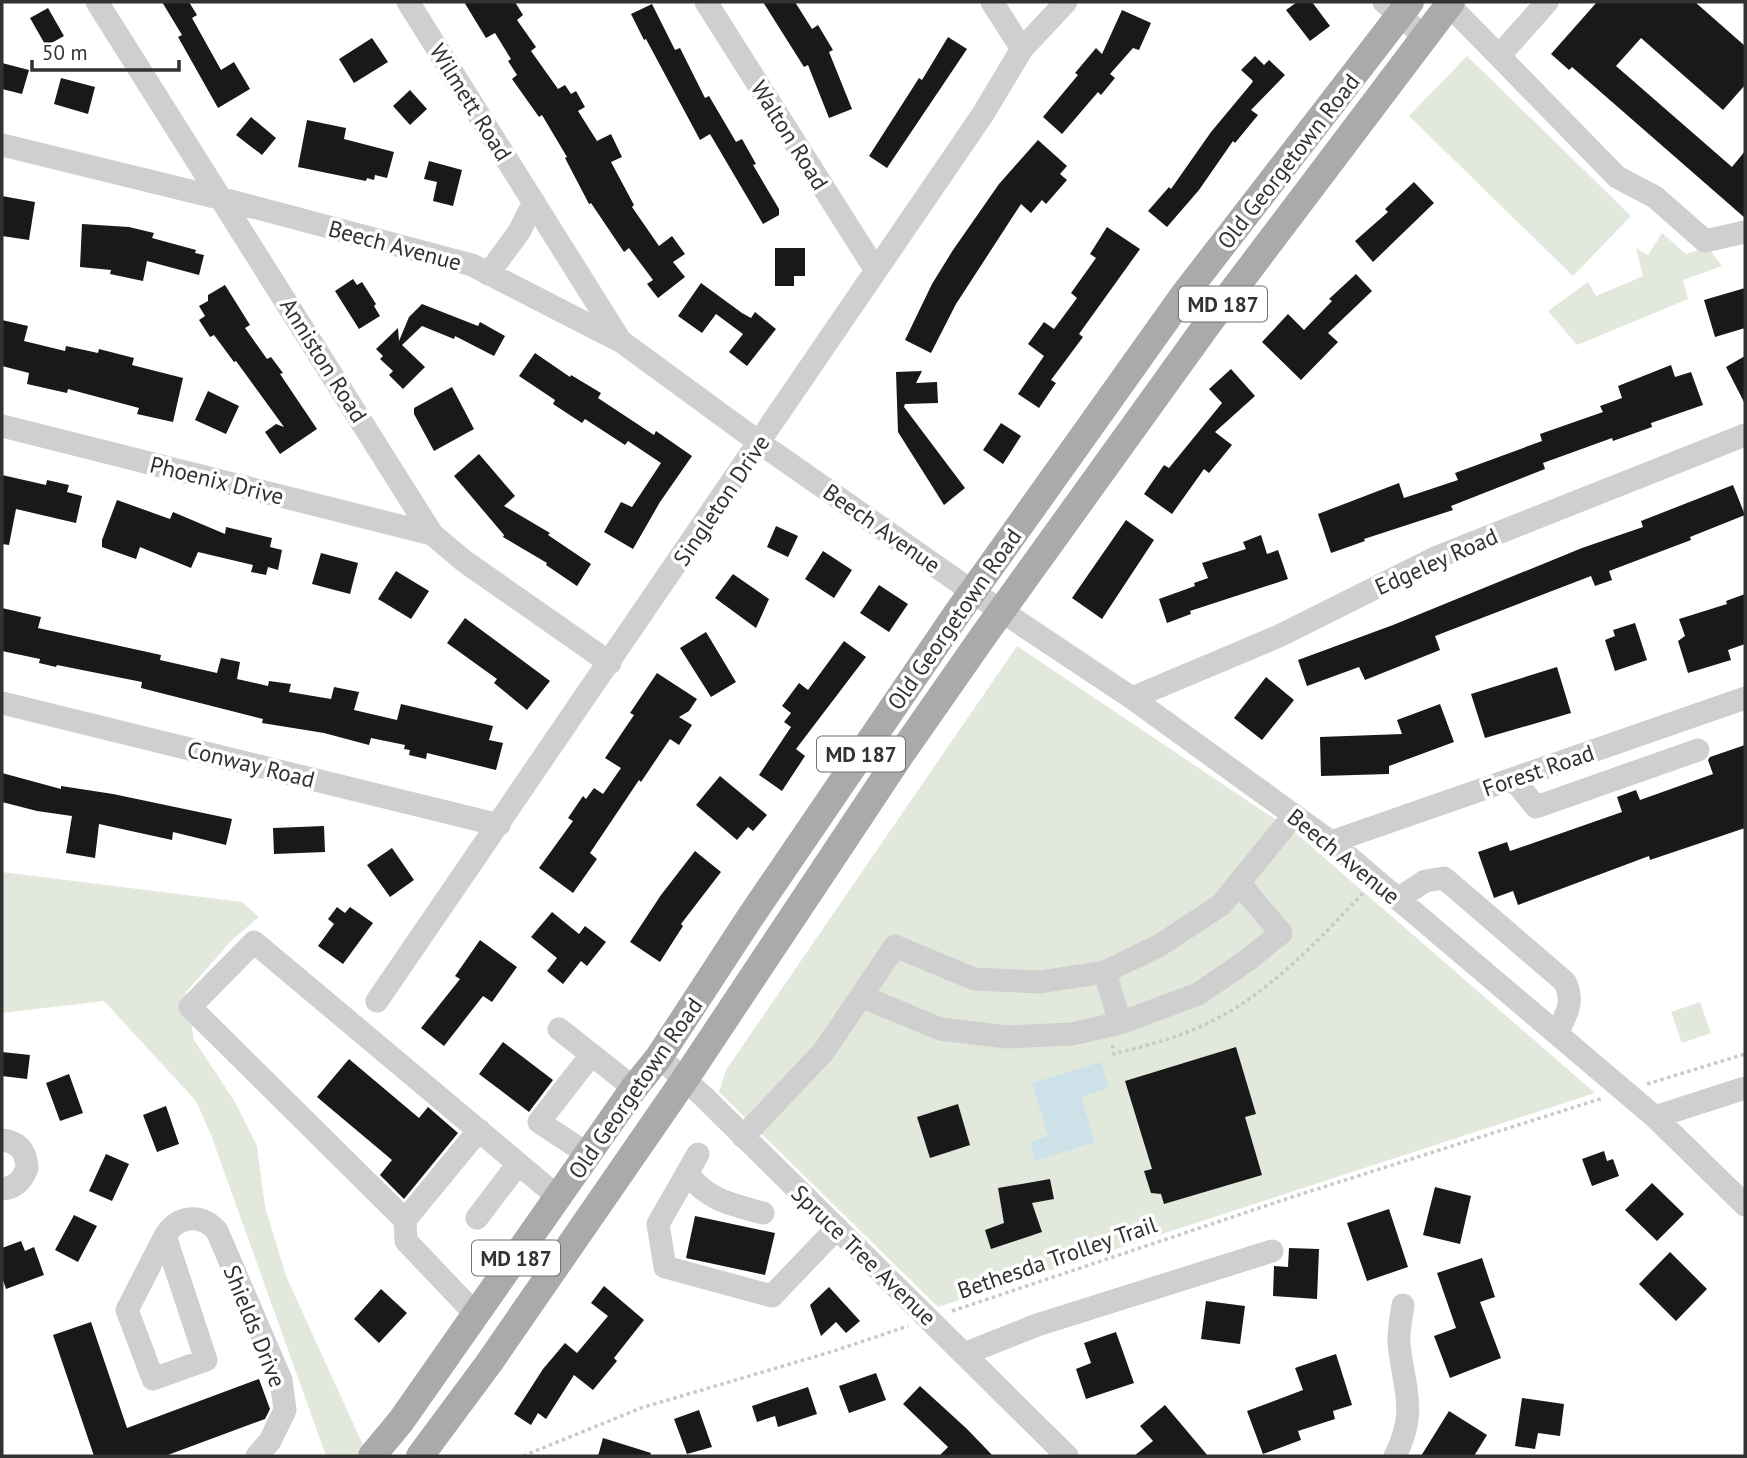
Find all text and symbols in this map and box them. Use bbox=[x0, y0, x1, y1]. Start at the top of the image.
scale bar bbox=[32, 28, 178, 72]
street label: Wilmett Road bbox=[424, 38, 518, 166]
text: 50 m bbox=[42, 39, 88, 66]
street label: Old Georgetown Road bbox=[1211, 68, 1365, 254]
street label: Walton Road bbox=[745, 75, 835, 195]
street label: Beech Avenue bbox=[325, 213, 465, 277]
road number: MD 187 bbox=[1179, 286, 1267, 322]
street label: Anniston Road bbox=[274, 292, 374, 428]
street label: Singleton Drive bbox=[667, 429, 775, 571]
street label: Phoenix Drive bbox=[147, 449, 287, 511]
street label: Beech Avenue bbox=[818, 477, 946, 579]
street label: Edgeley Road bbox=[1370, 521, 1502, 601]
street label: Old Georgetown Road bbox=[881, 523, 1027, 715]
street label: Conway Road bbox=[184, 734, 318, 794]
road number: MD 187 bbox=[817, 736, 905, 772]
street label: Forest Road bbox=[1478, 737, 1598, 803]
street label: Beech Avenue bbox=[1282, 802, 1406, 910]
street label: Old Georgetown Road bbox=[562, 992, 708, 1184]
street label: Spruce Tree Avenue bbox=[785, 1178, 943, 1332]
street label: Bethesda Trolley Trail bbox=[953, 1209, 1161, 1305]
road number: MD 187 bbox=[472, 1240, 560, 1276]
street label: Shields Drive bbox=[217, 1261, 293, 1391]

